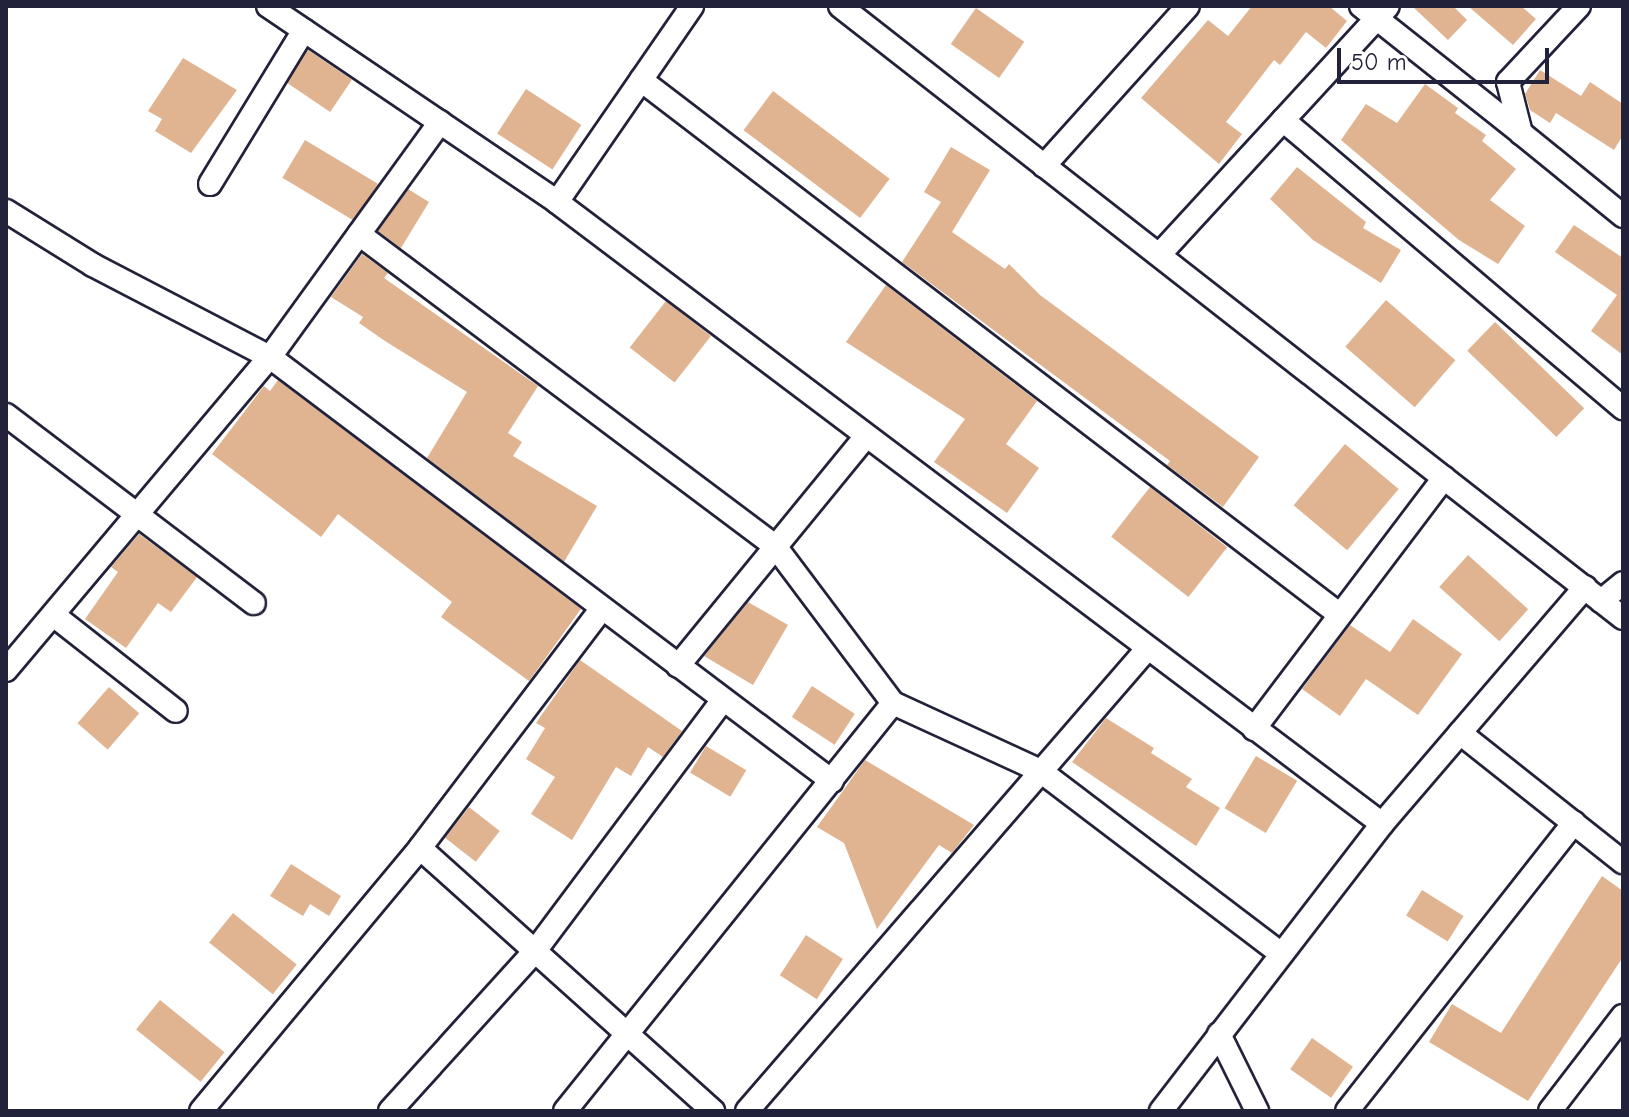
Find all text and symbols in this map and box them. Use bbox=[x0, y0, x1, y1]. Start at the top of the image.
scale bar bbox=[1341, 32, 1553, 82]
text: 50 m bbox=[1351, 48, 1407, 76]

